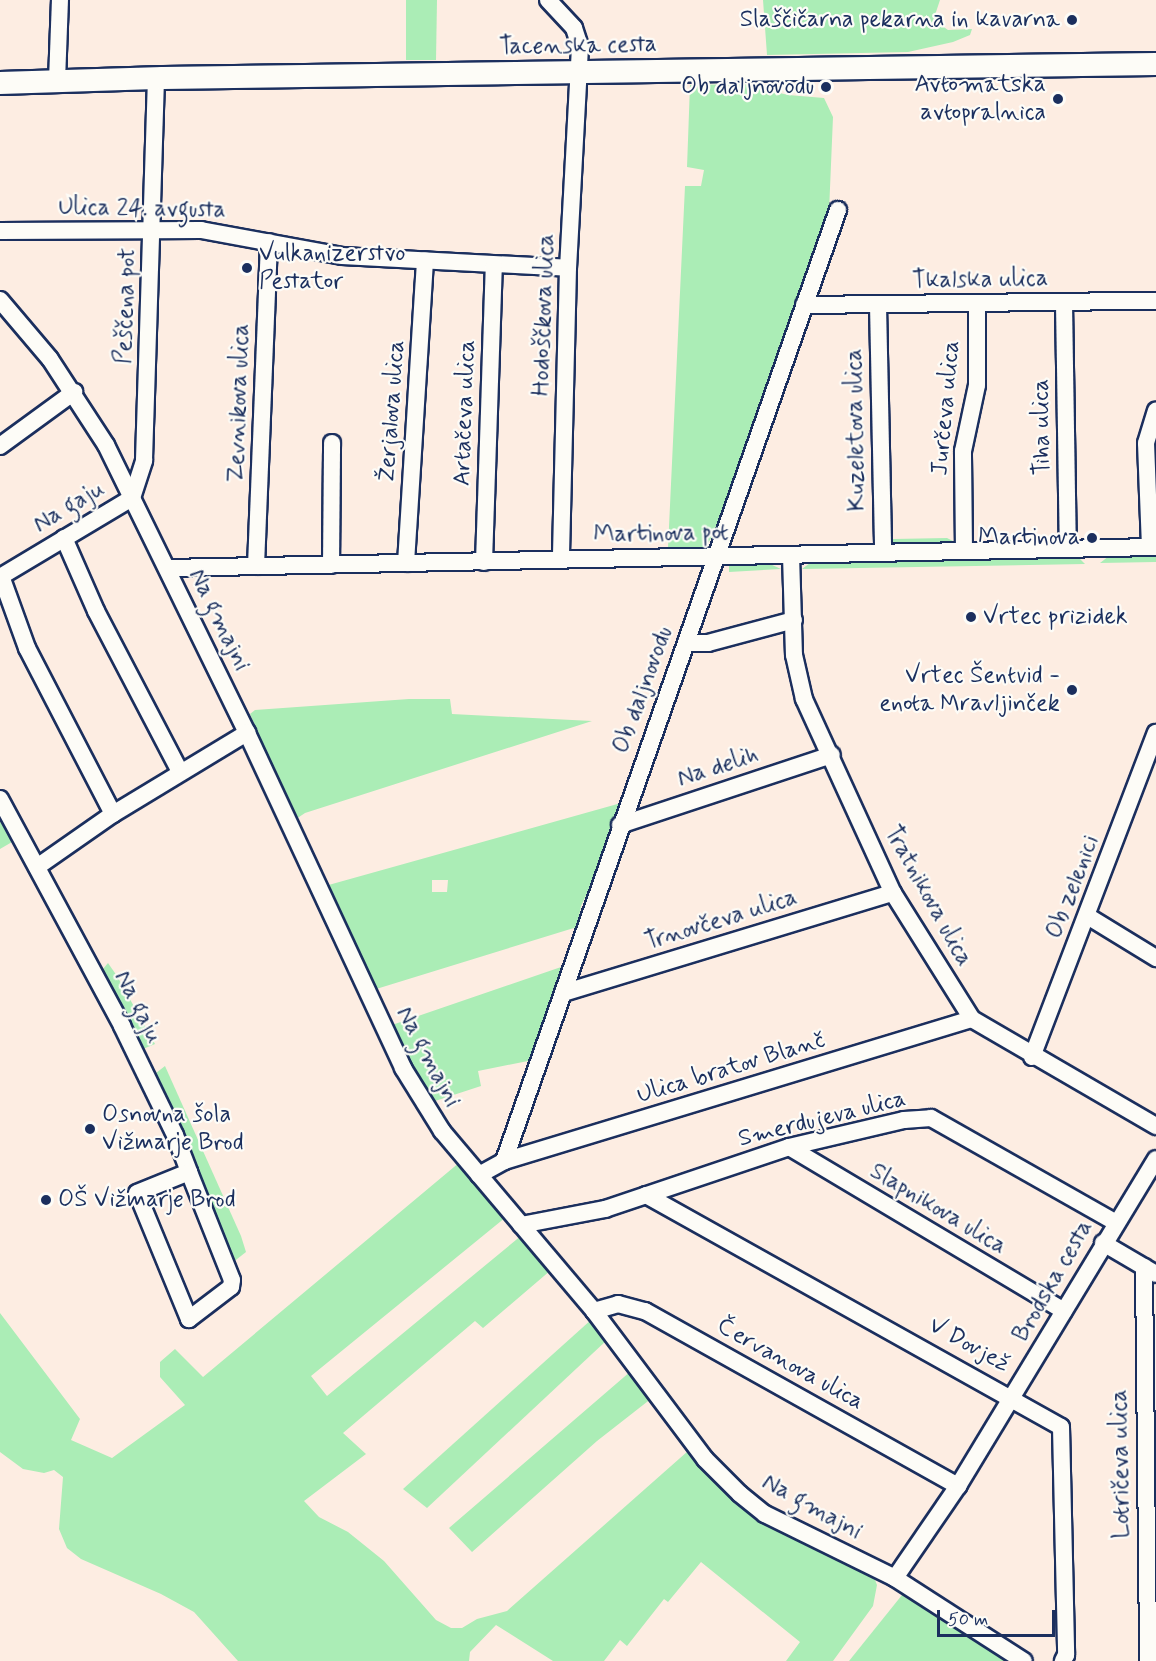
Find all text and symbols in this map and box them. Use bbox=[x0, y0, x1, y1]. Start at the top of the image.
place label: Slaščičarna pekarna in kavarna bbox=[740, 6, 1060, 34]
marker: Slaščičarna pekarna in kavarna bbox=[1065, 13, 1079, 27]
street label: Tacenska cesta bbox=[499, 30, 657, 62]
place label: Avtomatska avtopralnica bbox=[915, 71, 1046, 127]
place label: Ob daljnovodu bbox=[684, 73, 814, 101]
marker: Ob daljnovodu bbox=[819, 80, 833, 94]
marker: Avtomatska avtopralnica bbox=[1051, 92, 1065, 106]
street label: Ulica 24. avgusta bbox=[58, 193, 226, 225]
street label: Hodoščkova ulica bbox=[527, 232, 561, 398]
place label: Vulkanizerstvo Pestator bbox=[259, 240, 406, 296]
street label: Peščena pot bbox=[110, 249, 142, 363]
marker: Vulkanizerstvo Pestator bbox=[240, 261, 254, 275]
street label: Tkalska ulica bbox=[913, 264, 1047, 296]
street label: Zevnikova ulica bbox=[222, 322, 256, 484]
street label: Žerjalova ulica bbox=[373, 338, 411, 484]
street label: Jurčeva ulica bbox=[926, 340, 966, 476]
street label: Artačeva ulica bbox=[448, 341, 482, 485]
street label: Kuzeletova ulica bbox=[840, 347, 872, 513]
street label: Tiha ulica bbox=[1027, 380, 1057, 474]
street label: Na gaju bbox=[29, 475, 109, 539]
street label: Martinova pot bbox=[593, 518, 729, 550]
place label: Martinova bbox=[978, 524, 1080, 552]
marker: Martinova bbox=[1085, 531, 1099, 545]
street label: Na gmajni bbox=[183, 567, 255, 673]
place label: Vrtec prizidek bbox=[983, 603, 1127, 631]
marker: Vrtec prizidek bbox=[964, 610, 978, 624]
street label: Ob daljnovodu bbox=[607, 624, 679, 756]
place label: Vrtec Šentvid - enota Mravljinček bbox=[872, 662, 1060, 718]
marker: Vrtec Šentvid - enota Mravljinček bbox=[1065, 683, 1079, 697]
street label: Na delih bbox=[674, 740, 762, 794]
street label: Tratnikova ulica bbox=[877, 819, 979, 973]
street label: Ob zelenici bbox=[1039, 828, 1107, 946]
street label: Trnovčeva ulica bbox=[642, 884, 800, 956]
street label: Na gaju bbox=[108, 967, 168, 1047]
street label: Na gmajni bbox=[391, 1004, 465, 1110]
street label: Ulica bratov Blanč bbox=[636, 1026, 826, 1110]
street label: Smerdujeva ulica bbox=[734, 1084, 910, 1154]
place label: Osnovna šola Vižmarje Brod bbox=[102, 1101, 244, 1157]
marker: Osnovna šola Vižmarje Brod bbox=[83, 1122, 97, 1136]
street label: Slapnikova ulica bbox=[863, 1156, 1013, 1262]
place label: OŠ Vižmarje Brod bbox=[58, 1186, 236, 1214]
marker: OŠ Vižmarje Brod bbox=[39, 1193, 53, 1207]
street label: Brodska cesta bbox=[1006, 1215, 1100, 1347]
street label: Červanova ulica bbox=[710, 1311, 870, 1417]
street label: V Dovjež bbox=[923, 1311, 1015, 1379]
street label: Lotričeva ulica bbox=[1105, 1390, 1137, 1538]
street label: Na gmajni bbox=[759, 1469, 865, 1545]
scale bar bbox=[940, 1598, 1058, 1636]
text: 50 m bbox=[948, 1608, 988, 1632]

